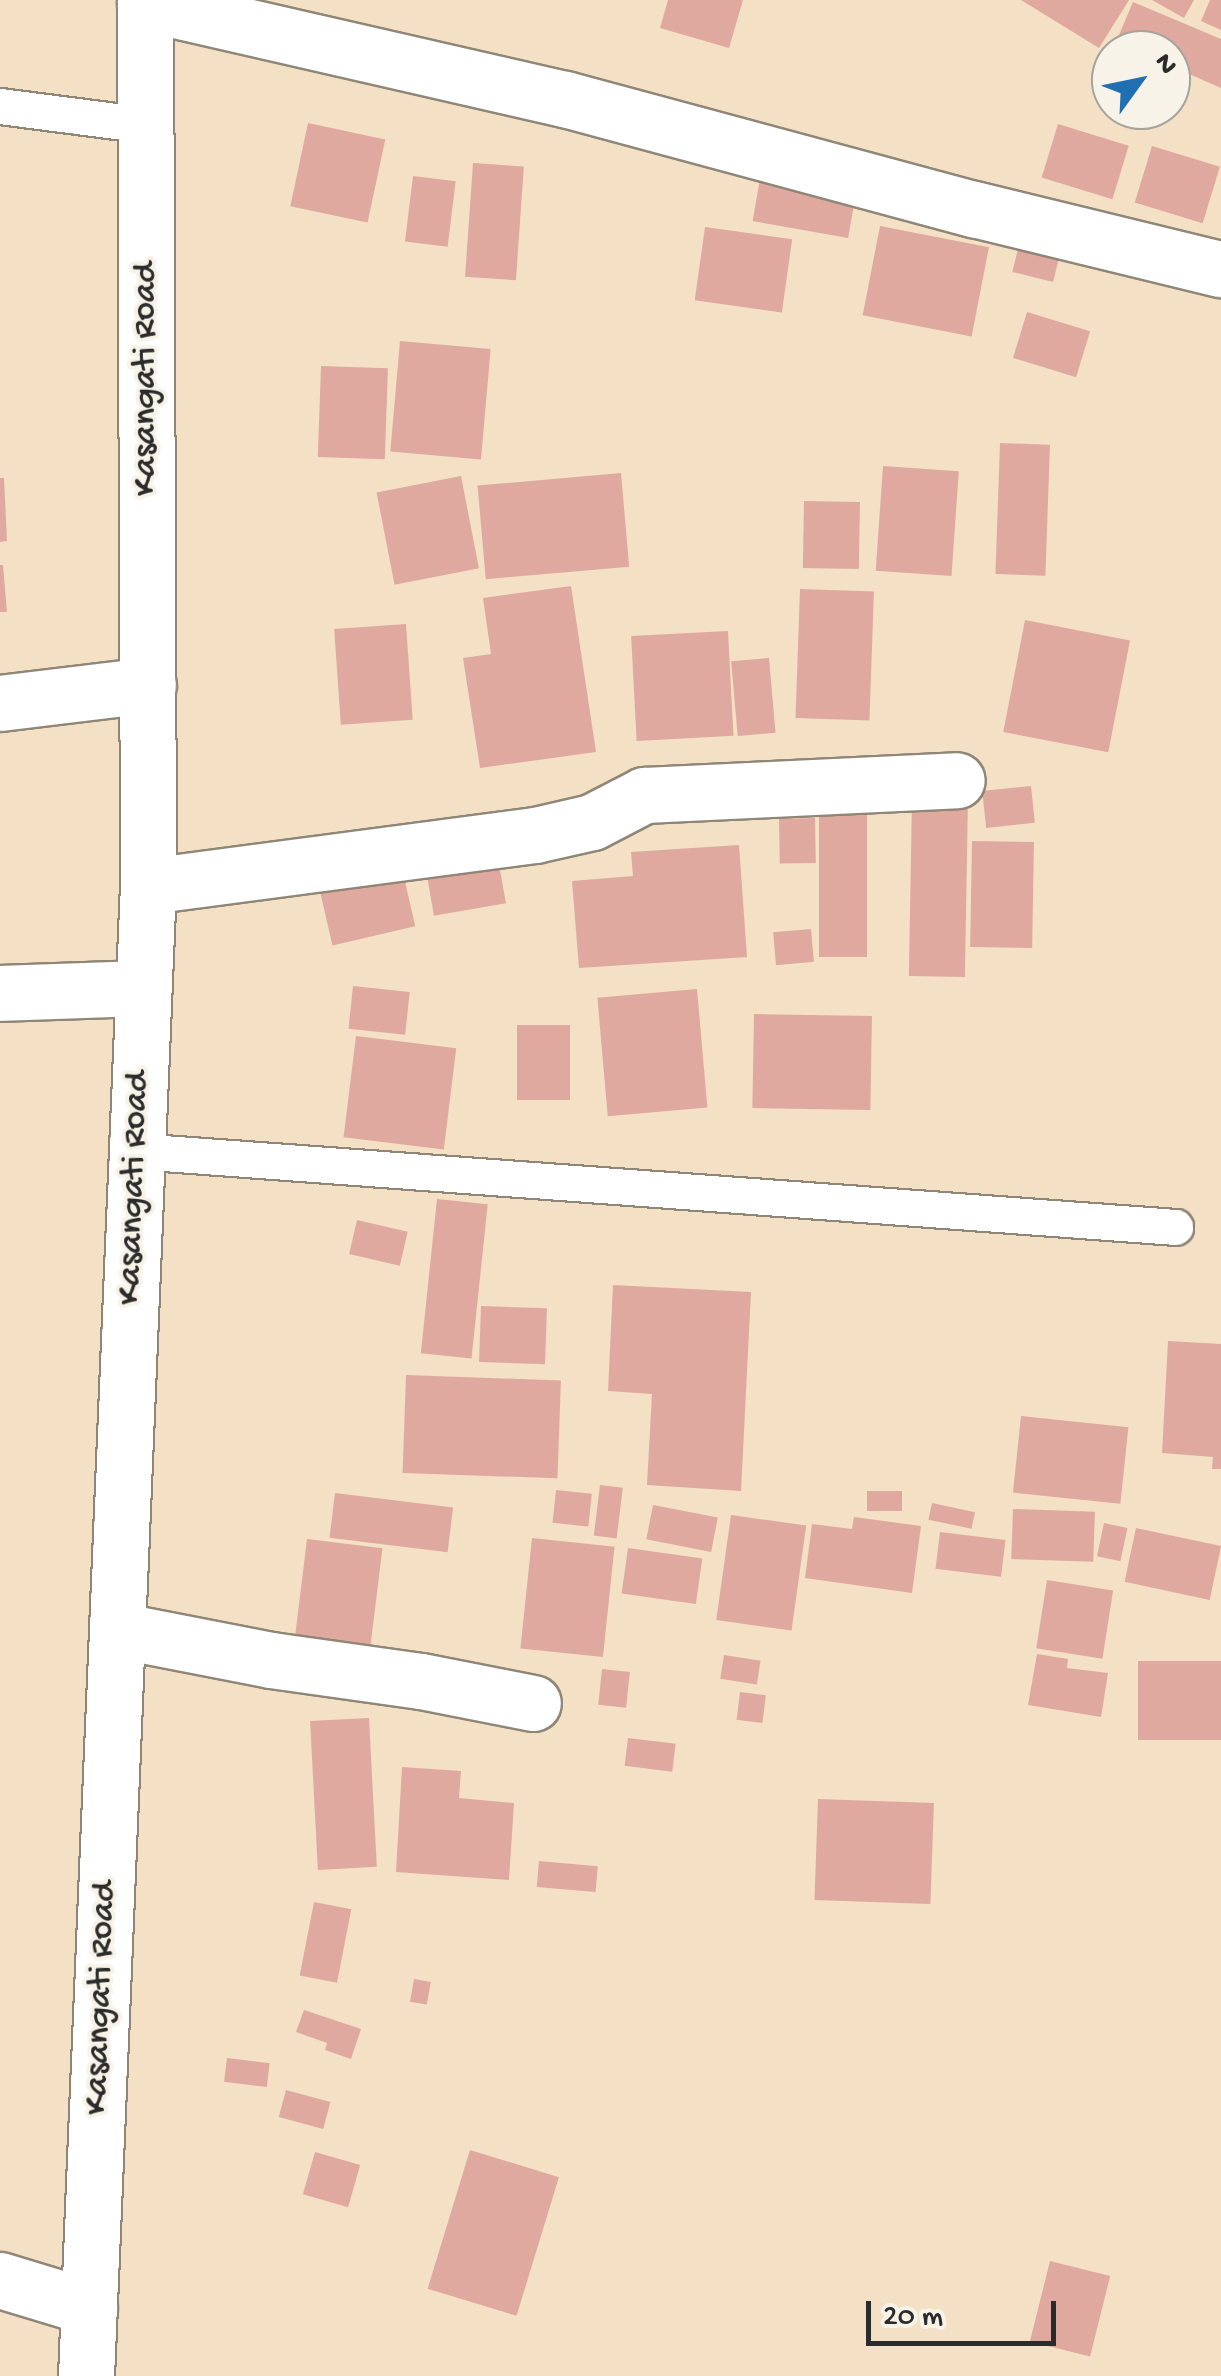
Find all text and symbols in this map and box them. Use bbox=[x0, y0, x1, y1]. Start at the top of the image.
north arrow bbox=[1091, 30, 1191, 130]
text: N bbox=[1146, 48, 1184, 81]
street label: Kasangati Road bbox=[126, 262, 168, 496]
street label: Kasangati Road bbox=[110, 1071, 160, 1305]
street label: Kasangati Road bbox=[77, 1881, 127, 2115]
scale bar bbox=[871, 2281, 1061, 2343]
text: 20 m bbox=[883, 2301, 943, 2336]

